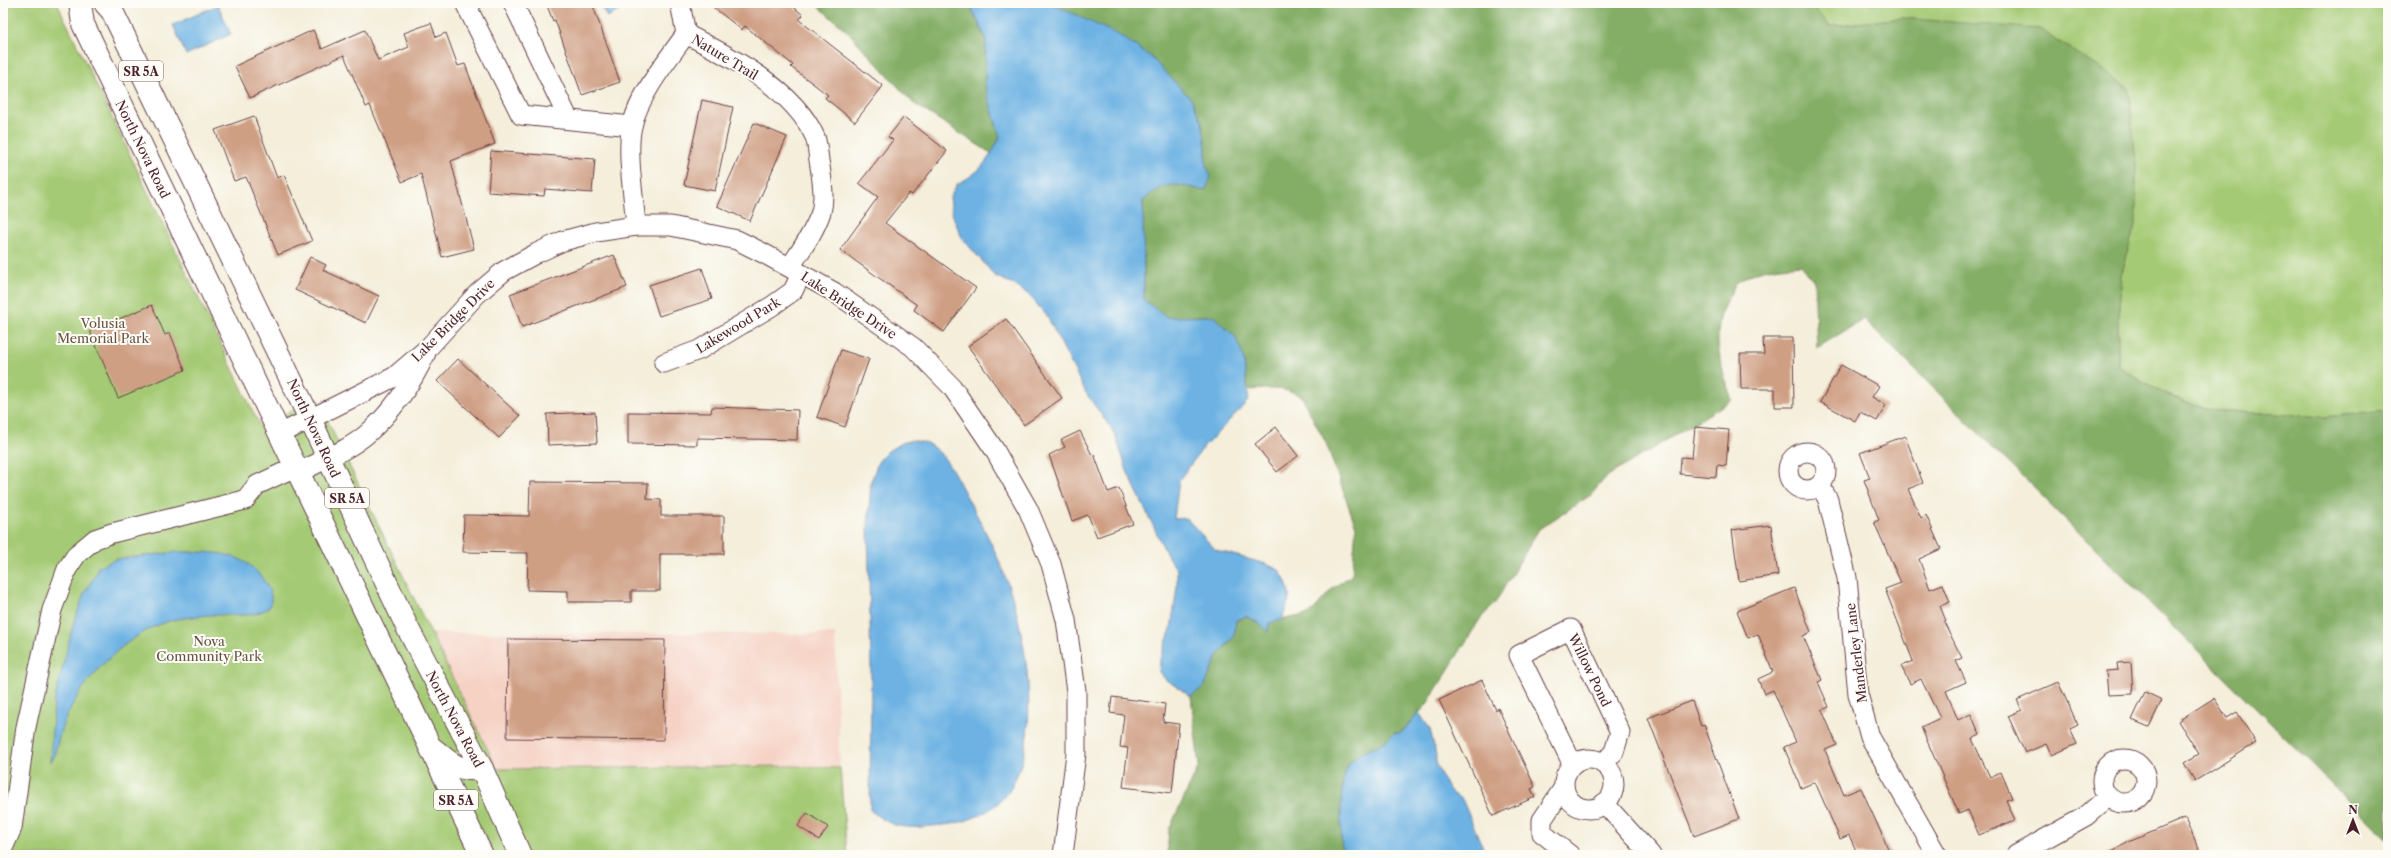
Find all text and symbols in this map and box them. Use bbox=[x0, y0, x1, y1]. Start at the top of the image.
street label: Nature Trail bbox=[689, 31, 761, 83]
road number: SR 5A bbox=[119, 61, 163, 81]
street label: North Nova Road bbox=[112, 97, 174, 201]
street label: Lake Bridge Drive bbox=[798, 268, 900, 342]
street label: Lake Bridge Drive bbox=[408, 275, 498, 365]
street label: Lakewood Park bbox=[693, 293, 783, 356]
park label: Volusia Memorial Park bbox=[57, 315, 150, 346]
street label: North Nova Road bbox=[284, 376, 344, 480]
road number: SR 5A bbox=[325, 488, 369, 508]
street label: Manderley Lane bbox=[1842, 602, 1870, 704]
street label: Willow Pond bbox=[1565, 630, 1615, 709]
park label: Nova Community Park bbox=[156, 633, 262, 664]
street label: North Nova Road bbox=[423, 668, 487, 770]
road number: SR 5A bbox=[434, 790, 478, 810]
north arrow bbox=[2333, 800, 2373, 840]
text: N bbox=[2348, 803, 2358, 817]

